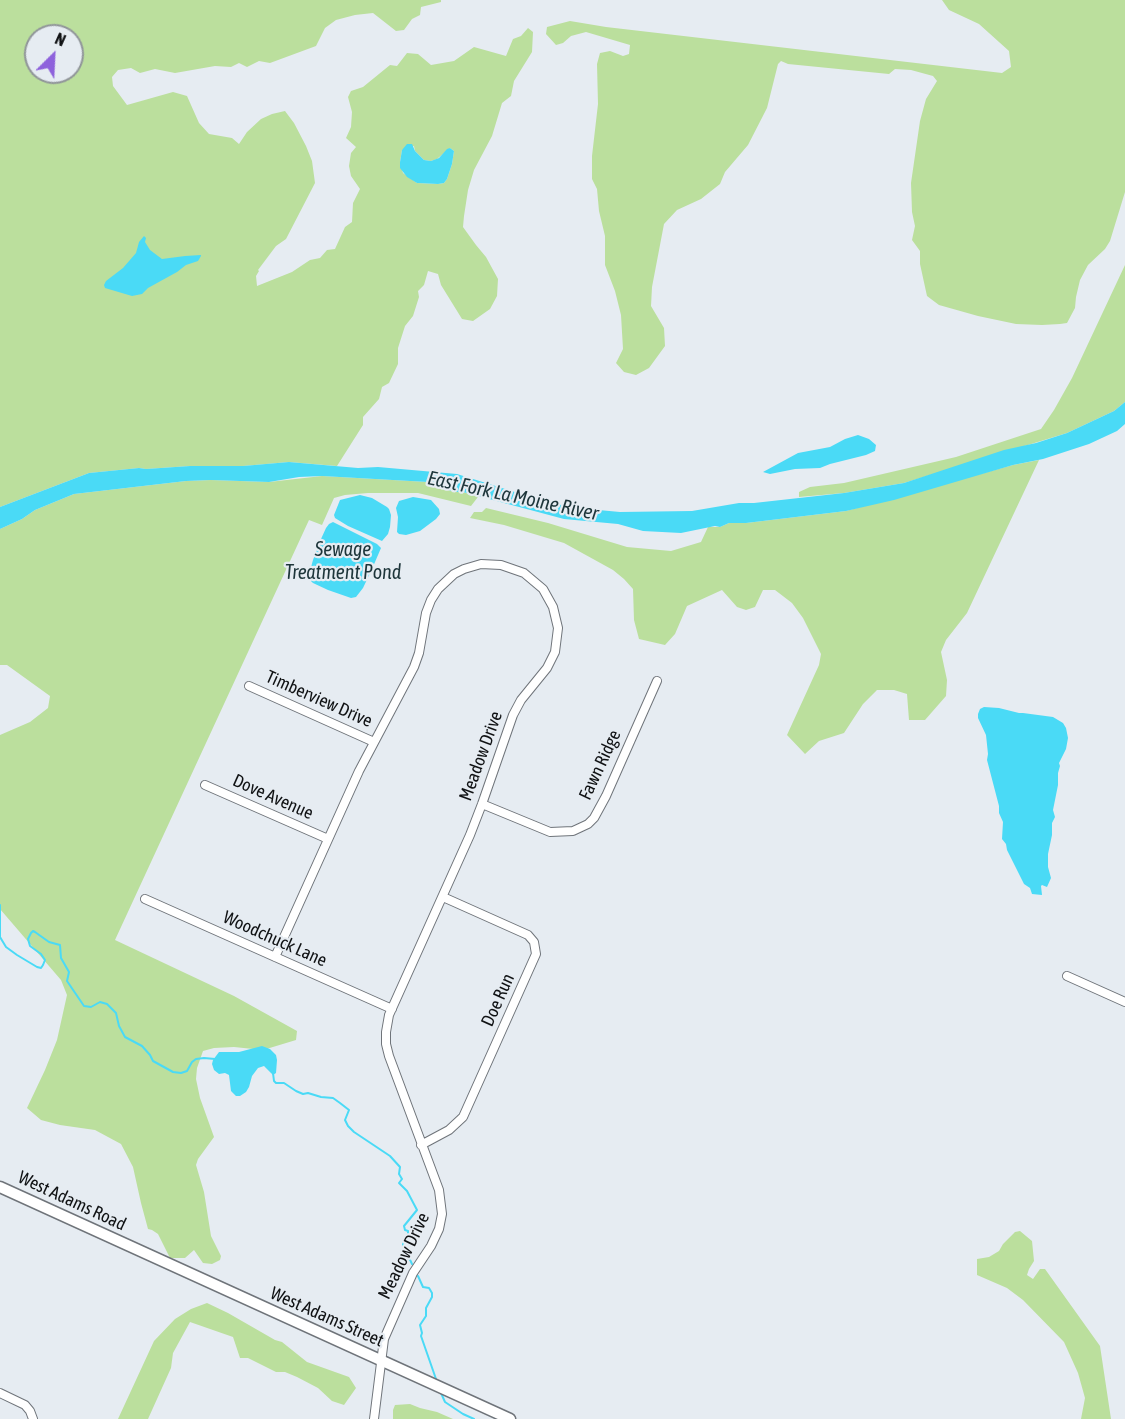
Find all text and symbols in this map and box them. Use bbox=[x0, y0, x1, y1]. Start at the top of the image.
north arrow bbox=[24, 24, 84, 84]
text: N bbox=[53, 29, 68, 50]
water label: East Fork La Moine River bbox=[425, 466, 601, 526]
water label: Sewage Treatment Pond bbox=[285, 538, 401, 585]
street label: Timberview Drive bbox=[262, 666, 376, 732]
street label: Meadow Drive bbox=[455, 708, 507, 804]
street label: Fawn Ridge bbox=[574, 727, 626, 803]
street label: Dove Avenue bbox=[229, 770, 317, 824]
street label: Woodchuck Lane bbox=[220, 906, 330, 972]
street label: Doe Run bbox=[477, 970, 519, 1030]
street label: West Adams Road bbox=[15, 1167, 129, 1235]
street label: Meadow Drive bbox=[374, 1209, 434, 1303]
street label: West Adams Street bbox=[267, 1282, 387, 1352]

